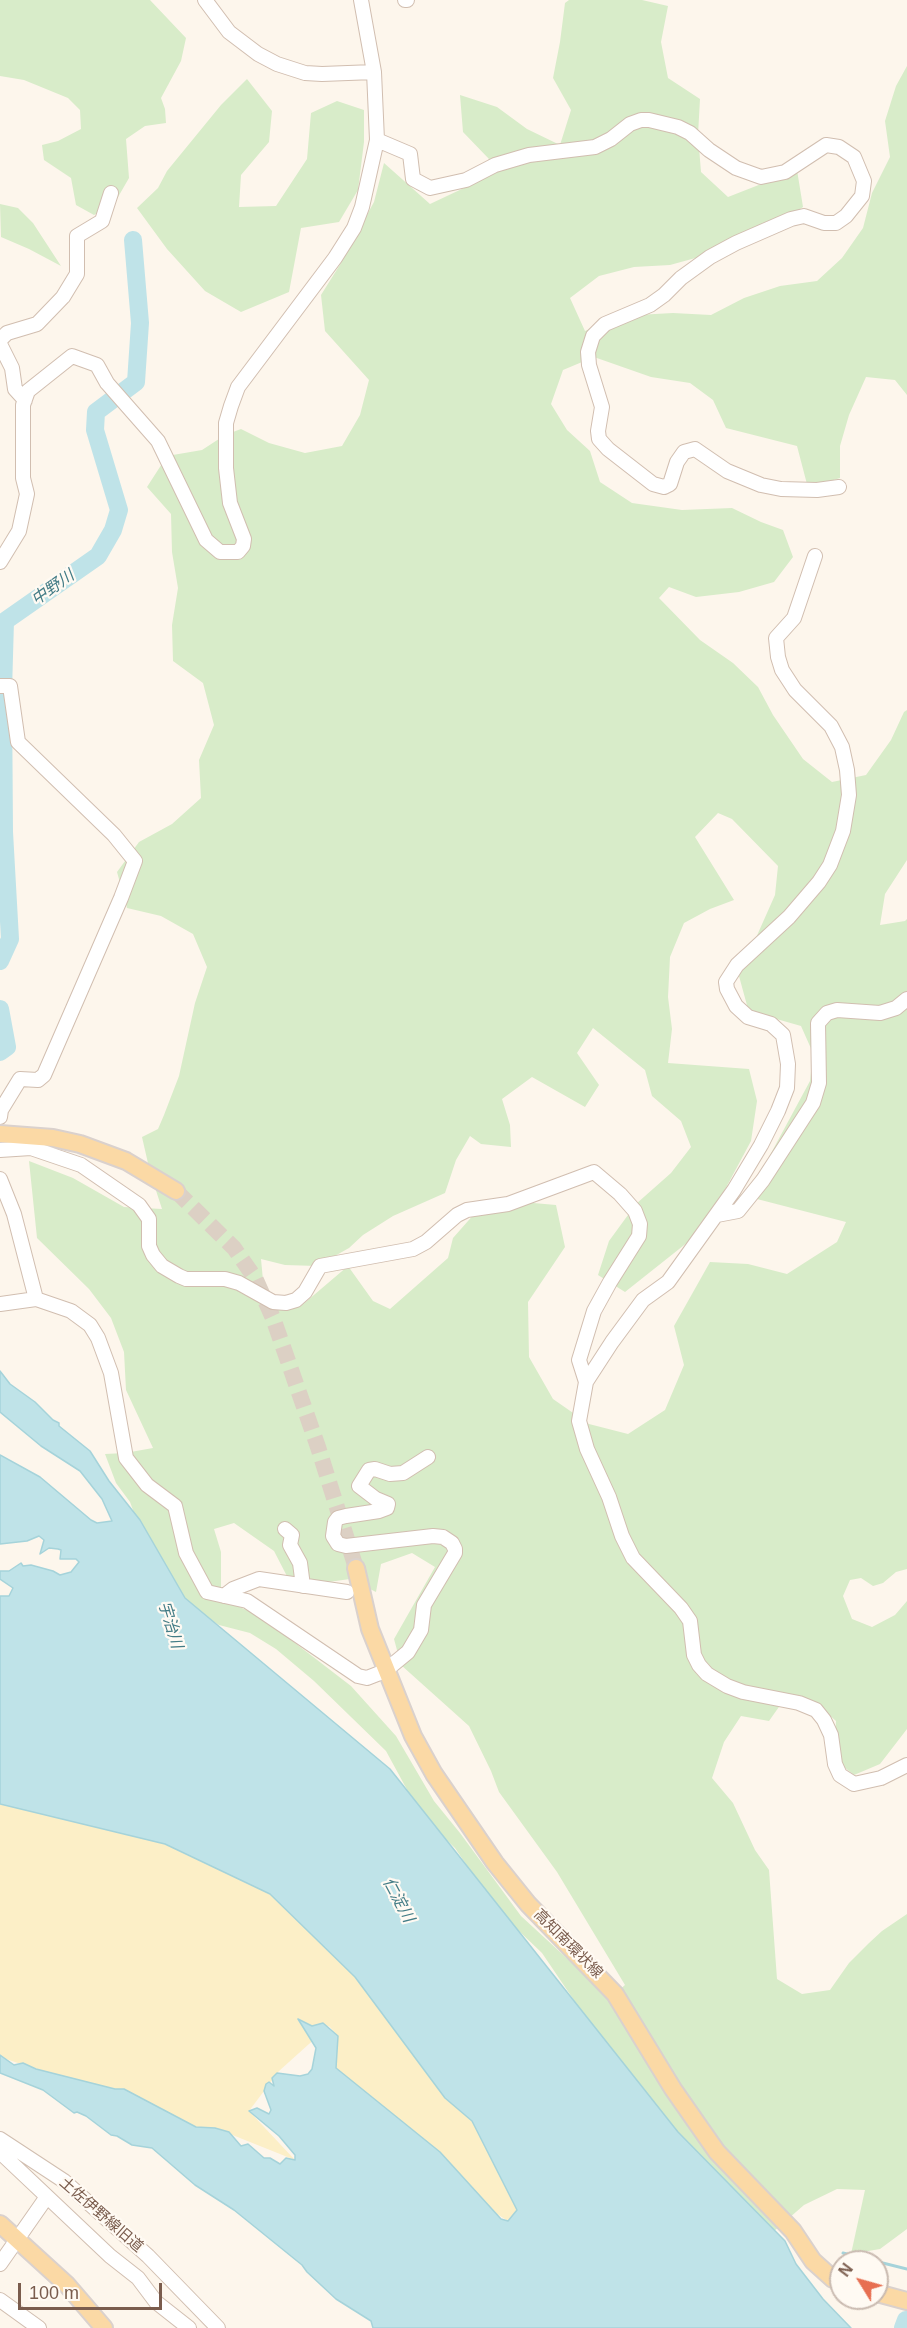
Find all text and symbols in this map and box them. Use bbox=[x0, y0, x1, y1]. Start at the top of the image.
water label: 中野川 bbox=[28, 566, 78, 610]
water label: 宇治川 bbox=[154, 1599, 186, 1651]
water label: 仁淀川 bbox=[378, 1874, 418, 1926]
street label: 高知南環状線 bbox=[530, 1906, 606, 1982]
street label: 土佐伊野線旧道 bbox=[55, 2174, 147, 2256]
north arrow bbox=[829, 2250, 889, 2310]
text: N bbox=[836, 2260, 856, 2280]
scale bar bbox=[21, 2271, 165, 2309]
text: 100 m bbox=[29, 2283, 79, 2303]

